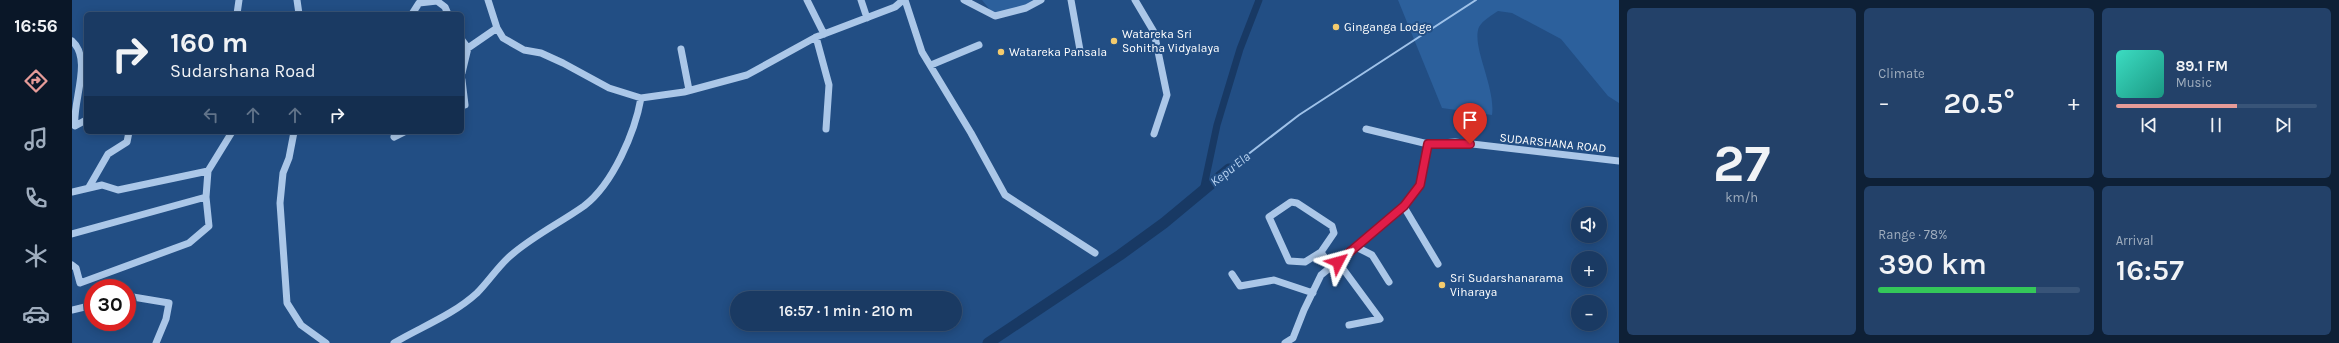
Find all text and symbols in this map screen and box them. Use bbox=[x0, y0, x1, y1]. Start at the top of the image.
text: 16:56 bbox=[14, 15, 58, 37]
place label: Ginganga Lodge bbox=[1344, 20, 1432, 34]
marker: Ginganga Lodge bbox=[1331, 22, 1341, 32]
text: 160 m bbox=[170, 26, 248, 59]
place label: Watareka Sri Sohitha Vidyalaya bbox=[1122, 27, 1220, 55]
icon: right bbox=[104, 28, 156, 80]
marker: Watareka Sri Sohitha Vidyalaya bbox=[1109, 36, 1119, 46]
place label: Watareka Pansala bbox=[1009, 45, 1107, 59]
marker: Watareka Pansala bbox=[996, 47, 1006, 57]
text: 89.1 FM bbox=[2176, 57, 2228, 75]
text: Sudarshana Road bbox=[170, 60, 316, 82]
text: Climate bbox=[1878, 66, 1925, 81]
icon: directions bbox=[22, 67, 50, 95]
text: Music bbox=[2176, 75, 2212, 90]
text: 20.5° bbox=[1943, 85, 2015, 121]
text: − bbox=[1878, 90, 1890, 116]
text: + bbox=[2068, 90, 2080, 116]
pin bbox=[1453, 103, 1487, 144]
icon: left bbox=[200, 104, 222, 126]
icon: ahead bbox=[242, 104, 264, 126]
icon: ahead bbox=[284, 104, 306, 126]
icon: right bbox=[326, 104, 348, 126]
icon: arrive bbox=[1459, 109, 1481, 131]
icon: previous bbox=[2138, 114, 2160, 136]
icon: pause bbox=[2205, 114, 2227, 136]
icon: next bbox=[2272, 114, 2294, 136]
icon: music bbox=[22, 125, 50, 153]
street label: SUDARSHANA ROAD bbox=[1499, 130, 1607, 156]
text: 27 bbox=[1713, 133, 1770, 194]
water label: Kepu Ela bbox=[1207, 149, 1253, 189]
icon: phone bbox=[22, 184, 50, 212]
text: km/h bbox=[1725, 190, 1758, 205]
map controls bbox=[1571, 207, 1607, 331]
button: sound bbox=[1571, 207, 1607, 243]
text: Range · 78% bbox=[1878, 227, 1947, 242]
text: Arrival bbox=[2116, 233, 2154, 248]
position arrow bbox=[1317, 241, 1359, 283]
icon: climate bbox=[22, 242, 50, 270]
text: 390 km bbox=[1878, 246, 1987, 282]
button: + bbox=[1571, 251, 1607, 287]
text: 16:57 bbox=[2116, 252, 2184, 288]
place label: Sri Sudarshanarama Viharaya bbox=[1450, 271, 1563, 299]
speed limit sign: 30 bbox=[84, 279, 136, 331]
marker: Sri Sudarshanarama Viharaya bbox=[1437, 280, 1447, 290]
button: − bbox=[1571, 295, 1607, 331]
icon: car bbox=[22, 300, 50, 328]
text: 16:57 · 1 min · 210 m bbox=[779, 302, 913, 320]

